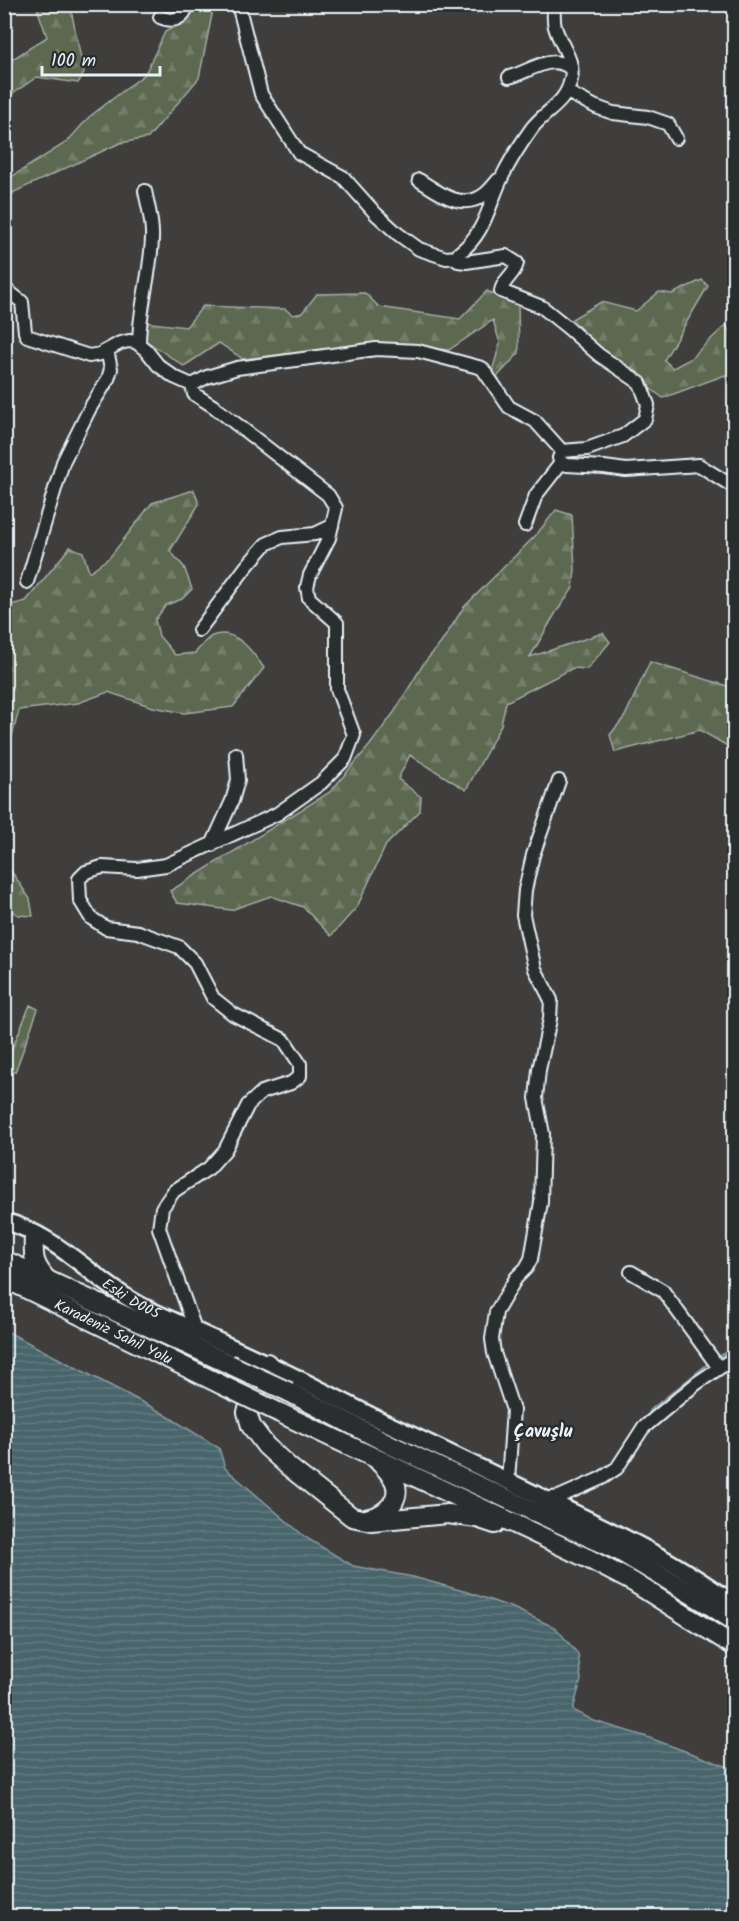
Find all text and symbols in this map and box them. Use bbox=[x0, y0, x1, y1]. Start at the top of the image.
scale bar bbox=[42, 39, 160, 77]
text: 100 m bbox=[51, 47, 96, 76]
street label: Eski D005 bbox=[96, 1273, 165, 1327]
street label: Karadeniz Sahil Yolu bbox=[50, 1293, 176, 1372]
district label: Çavuşlu bbox=[514, 1418, 573, 1447]

